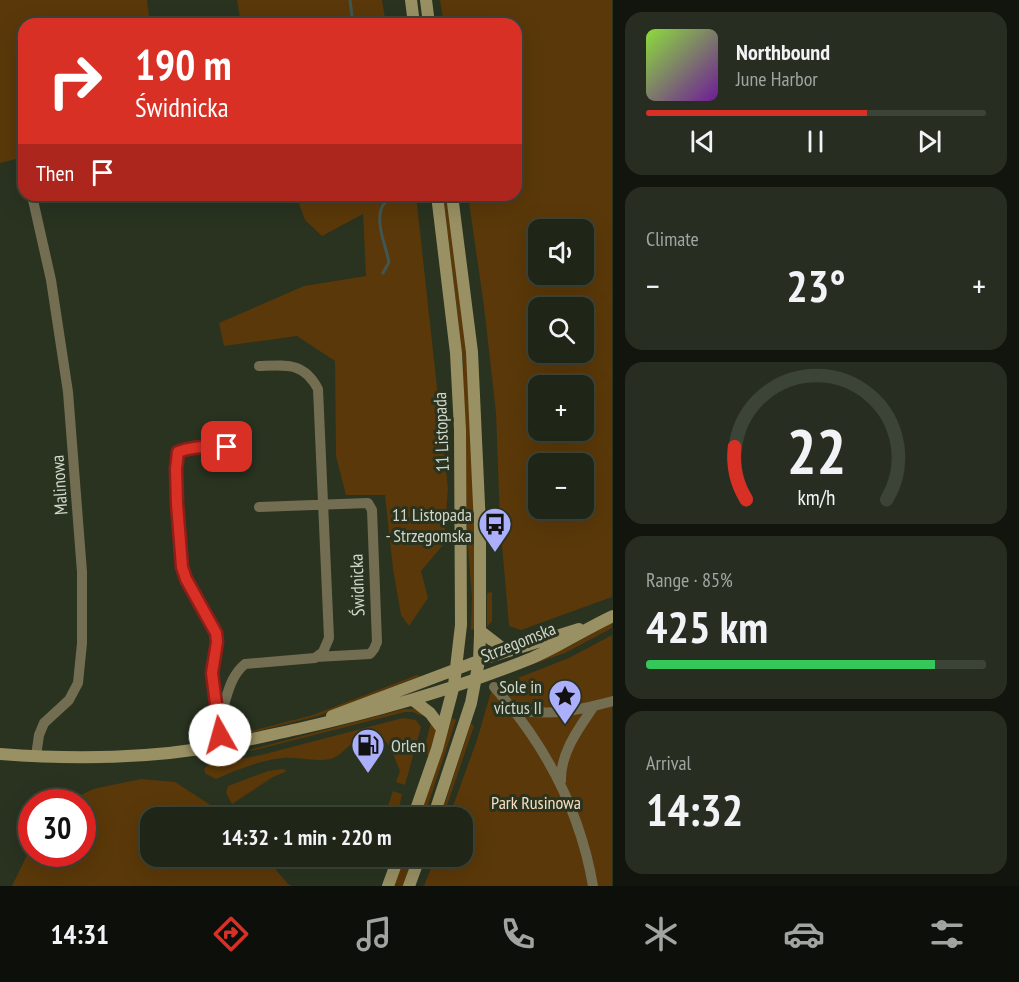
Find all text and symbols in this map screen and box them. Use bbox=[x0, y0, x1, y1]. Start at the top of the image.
text: 190 m bbox=[135, 37, 232, 92]
text: Northbound bbox=[736, 38, 830, 66]
icon: right bbox=[36, 42, 114, 120]
text: June Harbor bbox=[736, 66, 818, 92]
text: Świdnicka bbox=[135, 90, 229, 124]
icon: previous bbox=[686, 125, 719, 158]
icon: pause bbox=[799, 125, 832, 158]
icon: next bbox=[913, 125, 946, 158]
icon: arrive bbox=[86, 156, 119, 189]
text: Then bbox=[36, 159, 74, 187]
map controls bbox=[528, 219, 594, 519]
button: sound bbox=[528, 219, 594, 285]
text: Climate bbox=[646, 226, 699, 252]
text: 23° bbox=[786, 256, 846, 314]
text: − bbox=[646, 264, 660, 307]
text: + bbox=[972, 264, 986, 307]
button: search bbox=[528, 297, 594, 363]
button: + bbox=[528, 375, 594, 441]
street label: 11 Listopada bbox=[428, 392, 454, 472]
text: 22 bbox=[786, 410, 846, 491]
pin bbox=[201, 421, 252, 472]
icon: arrive bbox=[210, 430, 243, 463]
button: − bbox=[528, 453, 594, 519]
street label: Malinowa bbox=[45, 454, 73, 516]
text: km/h bbox=[797, 483, 835, 511]
place label: 11 Listopada - Strzegomska bbox=[385, 503, 472, 547]
bus stop icon: 11 Listopada - Strzegomska bbox=[477, 506, 513, 553]
street label: Świdnicka bbox=[344, 553, 370, 617]
text: Range · 85% bbox=[646, 567, 733, 593]
text: 425 km bbox=[646, 597, 768, 655]
street label: Strzegomska bbox=[477, 617, 559, 667]
place label: Sole in victus II bbox=[494, 675, 542, 719]
place icon: Sole in victus II bbox=[547, 678, 583, 725]
position arrow bbox=[188, 703, 252, 767]
fuel station icon: Orlen bbox=[350, 727, 386, 774]
place label: Orlen bbox=[391, 734, 425, 757]
text: Arrival bbox=[646, 750, 691, 776]
text: 14:32 bbox=[646, 780, 743, 838]
speed limit sign: 30 bbox=[18, 789, 96, 867]
park label: Park Rusinowa bbox=[491, 791, 581, 814]
text: 14:32 · 1 min · 220 m bbox=[221, 823, 392, 851]
icon: directions bbox=[210, 913, 252, 955]
icon: music bbox=[353, 913, 395, 955]
icon: phone bbox=[497, 913, 539, 955]
icon: climate bbox=[640, 913, 682, 955]
icon: car bbox=[783, 913, 825, 955]
icon: filters bbox=[926, 913, 968, 955]
text: 14:31 bbox=[51, 917, 109, 951]

